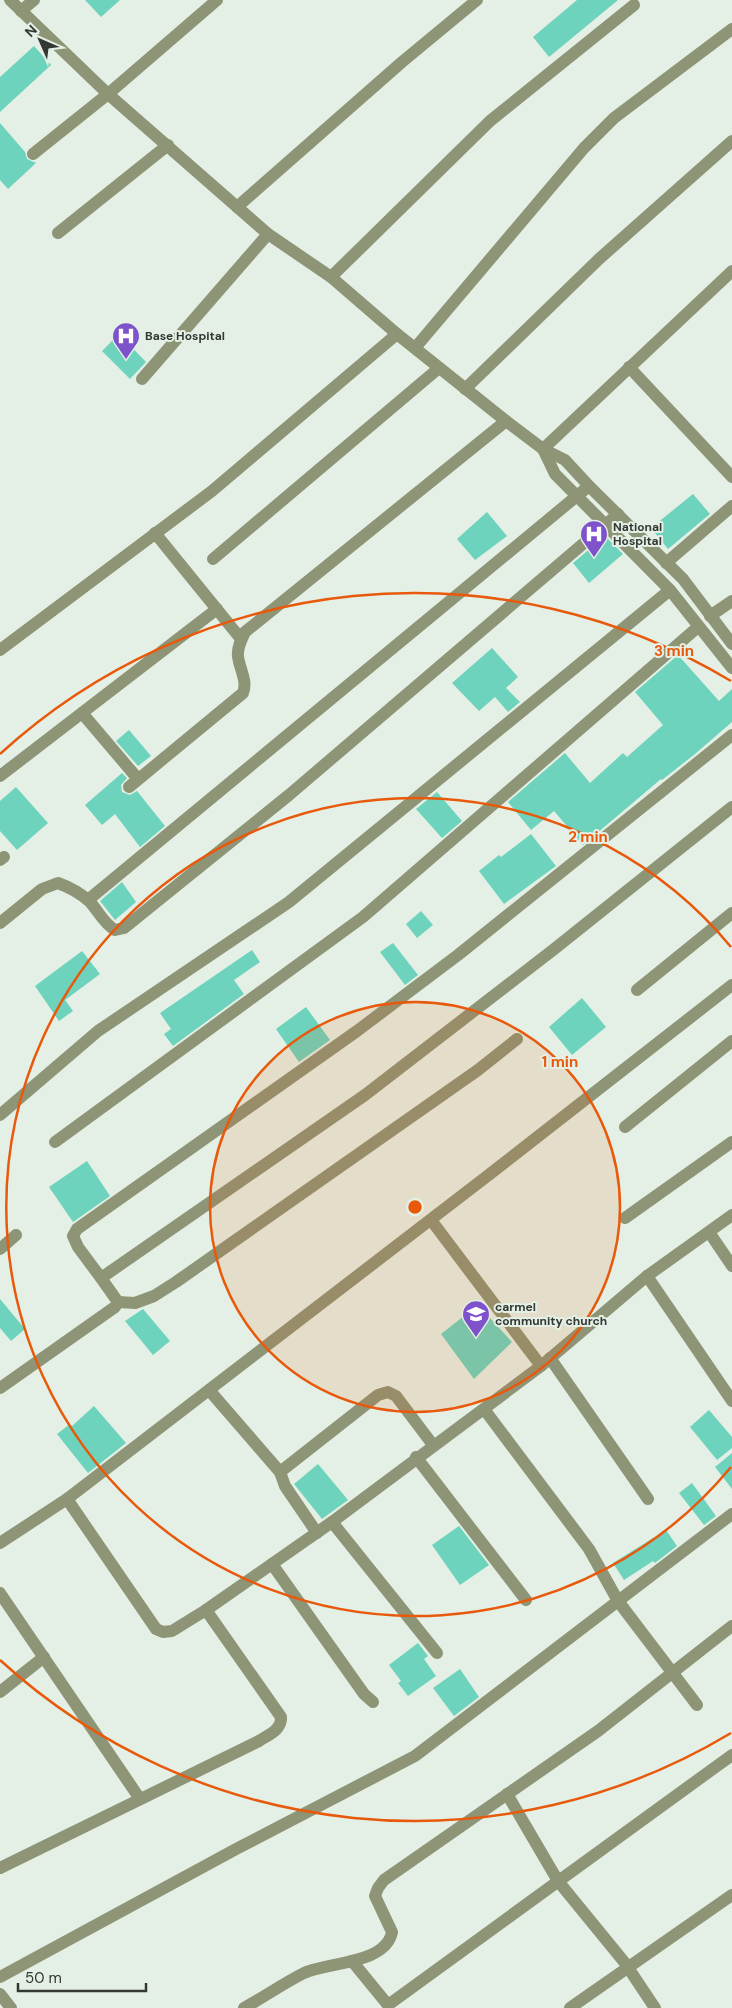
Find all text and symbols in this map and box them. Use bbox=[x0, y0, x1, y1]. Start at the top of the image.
north arrow bbox=[15, 15, 65, 65]
text: N bbox=[21, 21, 41, 41]
hospital icon: Base Hospital bbox=[111, 321, 141, 360]
place label: Base Hospital bbox=[145, 328, 225, 344]
hospital icon: National Hospital bbox=[579, 519, 609, 558]
place label: National Hospital bbox=[613, 519, 662, 549]
text: 3 min bbox=[654, 641, 694, 661]
text: 2 min bbox=[568, 827, 608, 847]
text: 1 min bbox=[542, 1052, 578, 1072]
centre of rings bbox=[406, 1198, 424, 1216]
school or university icon: carmel community church bbox=[461, 1299, 491, 1338]
place label: carmel community church bbox=[495, 1299, 607, 1329]
scale bar bbox=[18, 1960, 145, 1992]
text: 50 m bbox=[25, 1968, 62, 1988]

